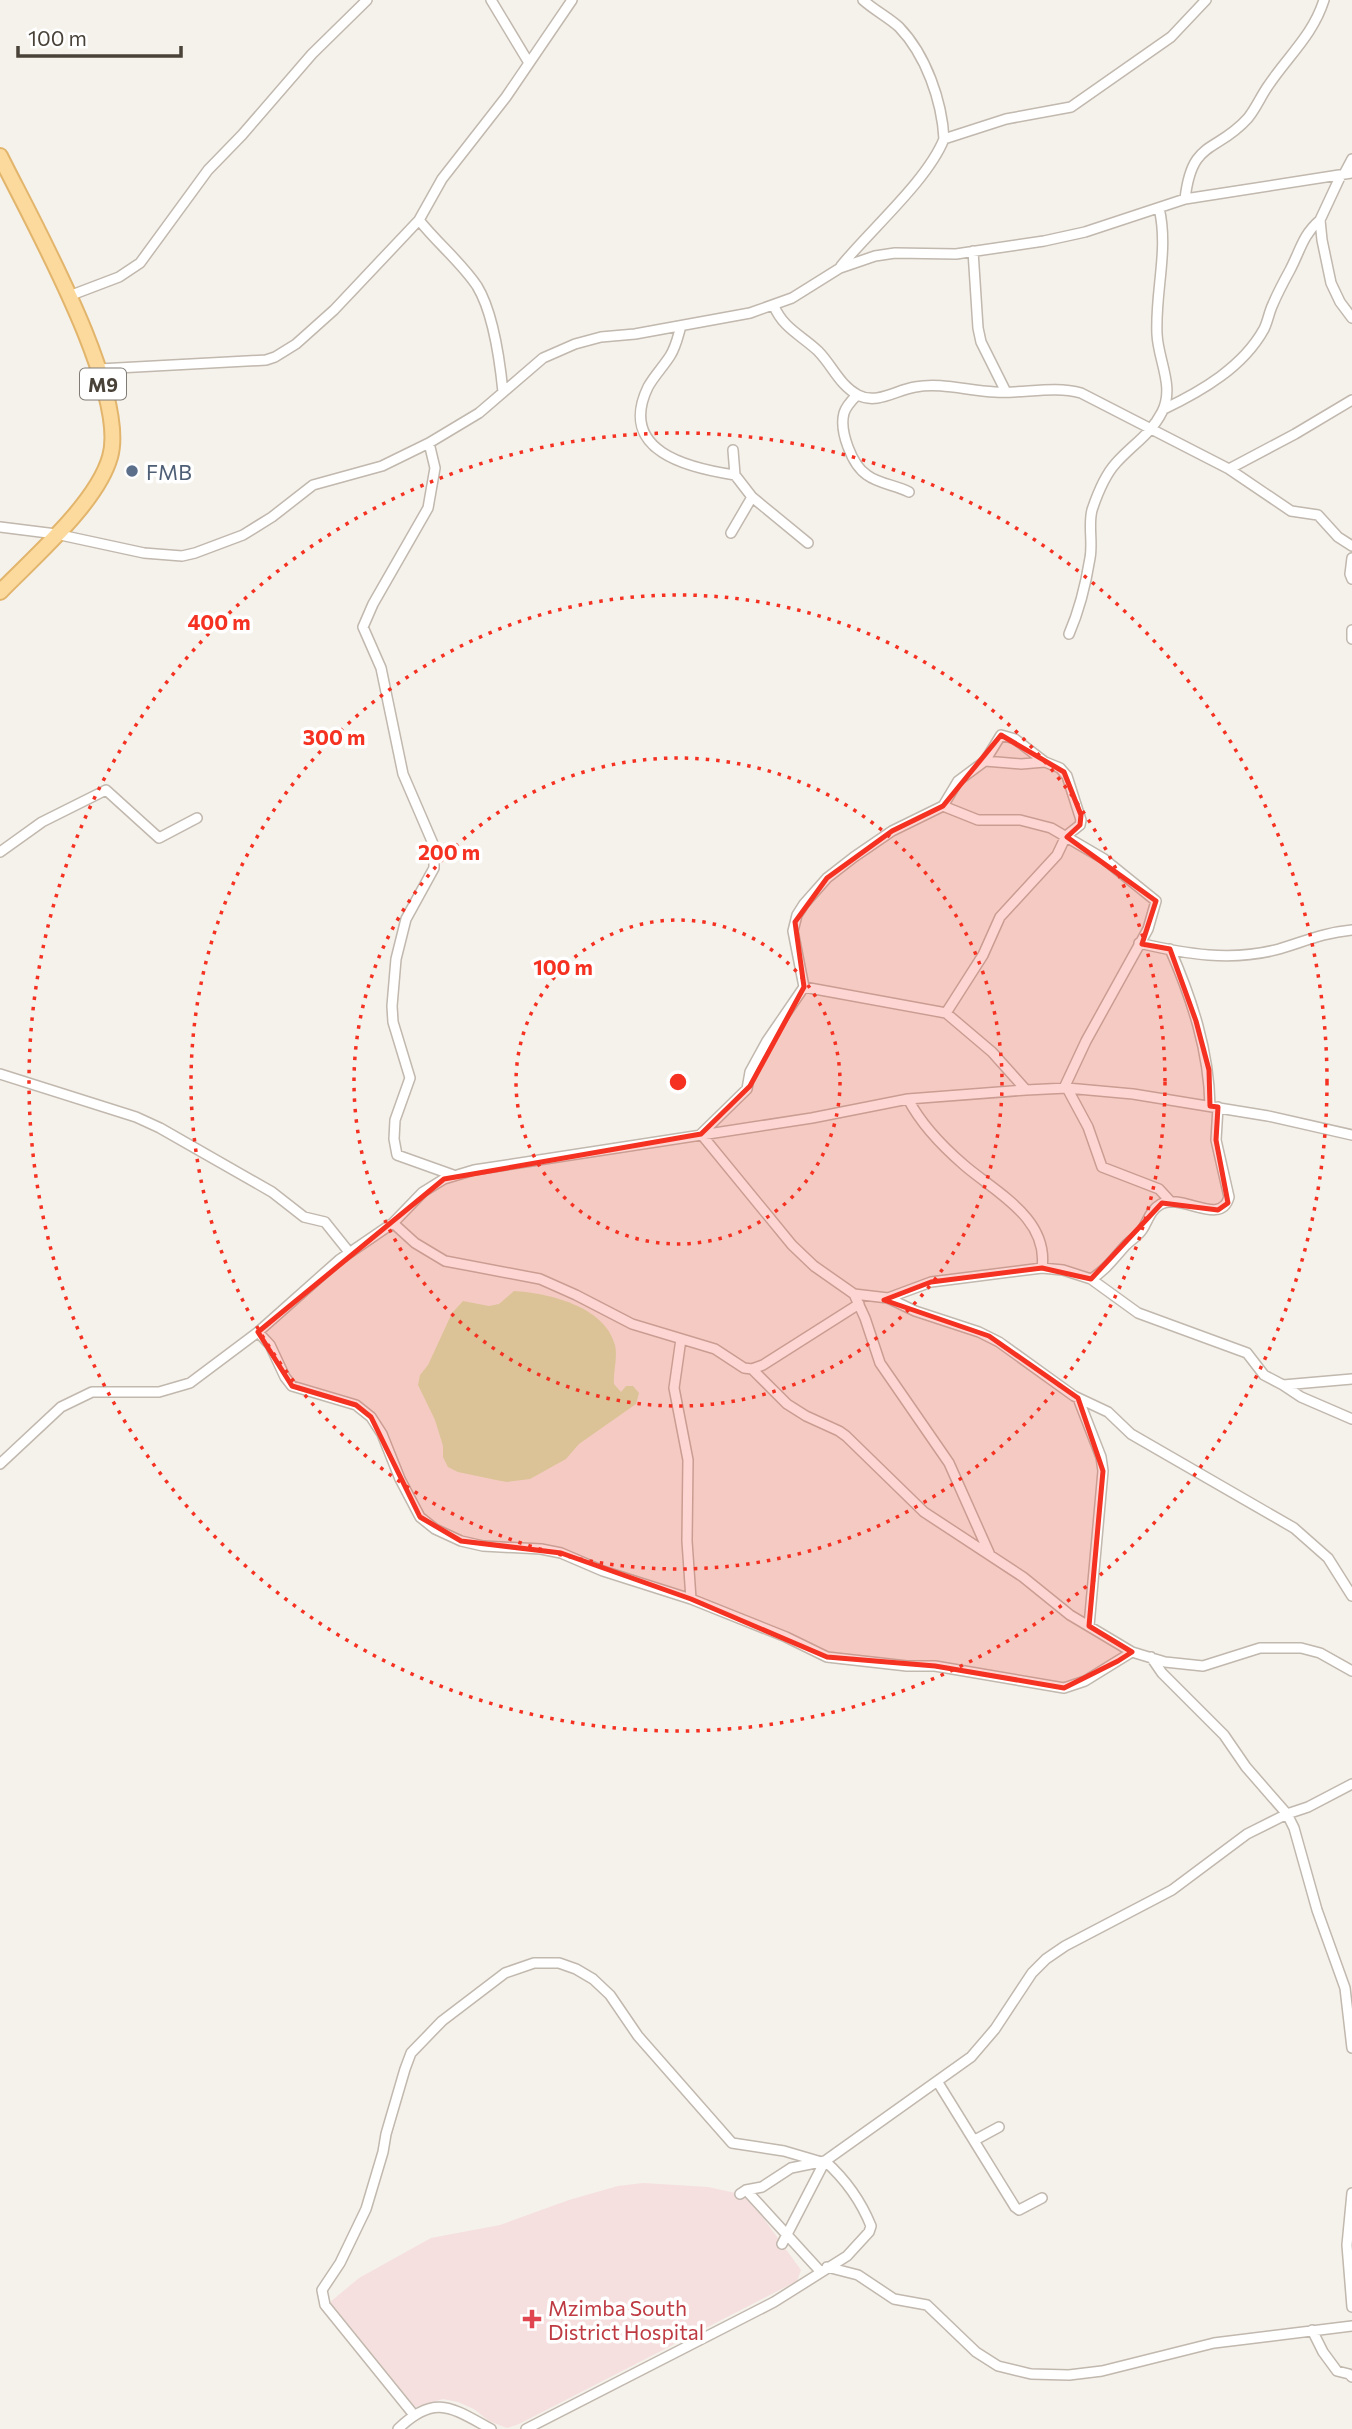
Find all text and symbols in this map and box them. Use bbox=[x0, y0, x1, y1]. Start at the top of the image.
scale bar bbox=[18, 14, 180, 58]
text: 100 m bbox=[28, 25, 87, 50]
road number: M9 bbox=[80, 368, 126, 400]
place label: FMB bbox=[146, 459, 192, 484]
marker: FMB bbox=[124, 463, 140, 479]
text: 400 m bbox=[187, 609, 251, 634]
text: 300 m bbox=[303, 724, 365, 749]
text: 200 m bbox=[418, 839, 480, 864]
text: 100 m bbox=[533, 954, 593, 979]
centre of rings bbox=[666, 1070, 690, 1094]
place label: Mzimba South District Hospital bbox=[548, 2295, 704, 2344]
marker: Mzimba South District Hospital bbox=[522, 2309, 542, 2329]

